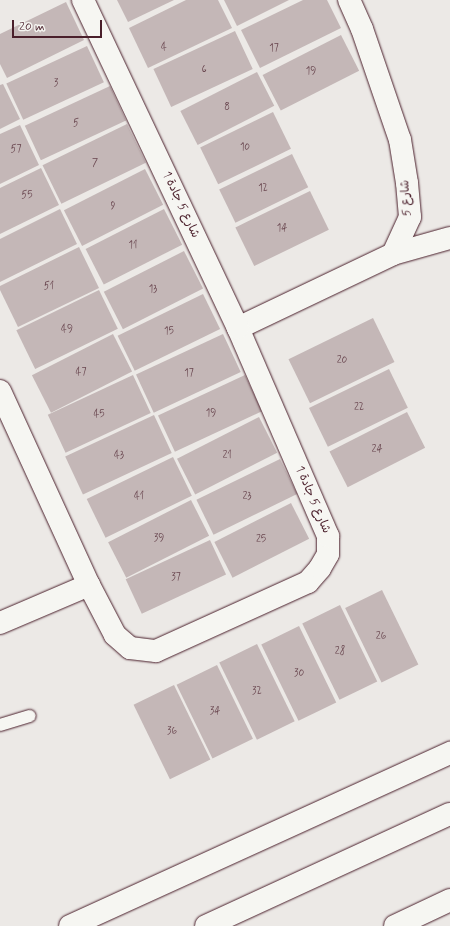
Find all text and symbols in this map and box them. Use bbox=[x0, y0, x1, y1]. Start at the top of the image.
scale bar bbox=[14, 12, 104, 38]
text: 20 m bbox=[19, 19, 45, 35]
house number: 4 bbox=[161, 42, 167, 54]
house number: 17 bbox=[269, 43, 279, 55]
house number: 6 bbox=[201, 64, 207, 76]
house number: 19 bbox=[306, 66, 316, 78]
house number: 3 bbox=[54, 78, 58, 90]
house number: 8 bbox=[224, 102, 230, 114]
house number: 5 bbox=[73, 118, 79, 130]
house number: 10 bbox=[240, 142, 250, 154]
house number: 57 bbox=[10, 144, 22, 156]
house number: 7 bbox=[92, 158, 98, 170]
street label: شارع 5 جادة 1 bbox=[158, 170, 202, 240]
street label: شارع 5 bbox=[399, 179, 415, 217]
house number: 12 bbox=[258, 183, 268, 195]
house number: 55 bbox=[21, 190, 33, 202]
house number: 9 bbox=[111, 201, 115, 213]
house number: 14 bbox=[277, 223, 287, 235]
house number: 11 bbox=[129, 240, 137, 252]
house number: 51 bbox=[44, 281, 54, 293]
house number: 13 bbox=[149, 284, 157, 296]
house number: 49 bbox=[61, 324, 73, 336]
house number: 15 bbox=[164, 326, 174, 338]
house number: 20 bbox=[337, 355, 347, 367]
house number: 47 bbox=[76, 367, 86, 379]
house number: 17 bbox=[184, 368, 194, 380]
house number: 22 bbox=[354, 402, 364, 414]
house number: 19 bbox=[206, 408, 216, 420]
house number: 45 bbox=[93, 409, 105, 421]
house number: 24 bbox=[372, 444, 382, 456]
house number: 43 bbox=[114, 450, 124, 462]
house number: 21 bbox=[222, 450, 232, 462]
street label: شارع 5 جادة 1 bbox=[291, 464, 333, 536]
house number: 41 bbox=[134, 491, 144, 503]
house number: 23 bbox=[242, 491, 252, 503]
house number: 39 bbox=[154, 533, 164, 545]
house number: 25 bbox=[256, 534, 266, 546]
house number: 37 bbox=[171, 572, 181, 584]
house number: 26 bbox=[376, 631, 386, 643]
house number: 28 bbox=[335, 646, 345, 658]
house number: 30 bbox=[294, 668, 304, 680]
house number: 32 bbox=[252, 686, 262, 698]
house number: 34 bbox=[210, 706, 220, 718]
house number: 36 bbox=[167, 726, 177, 738]

